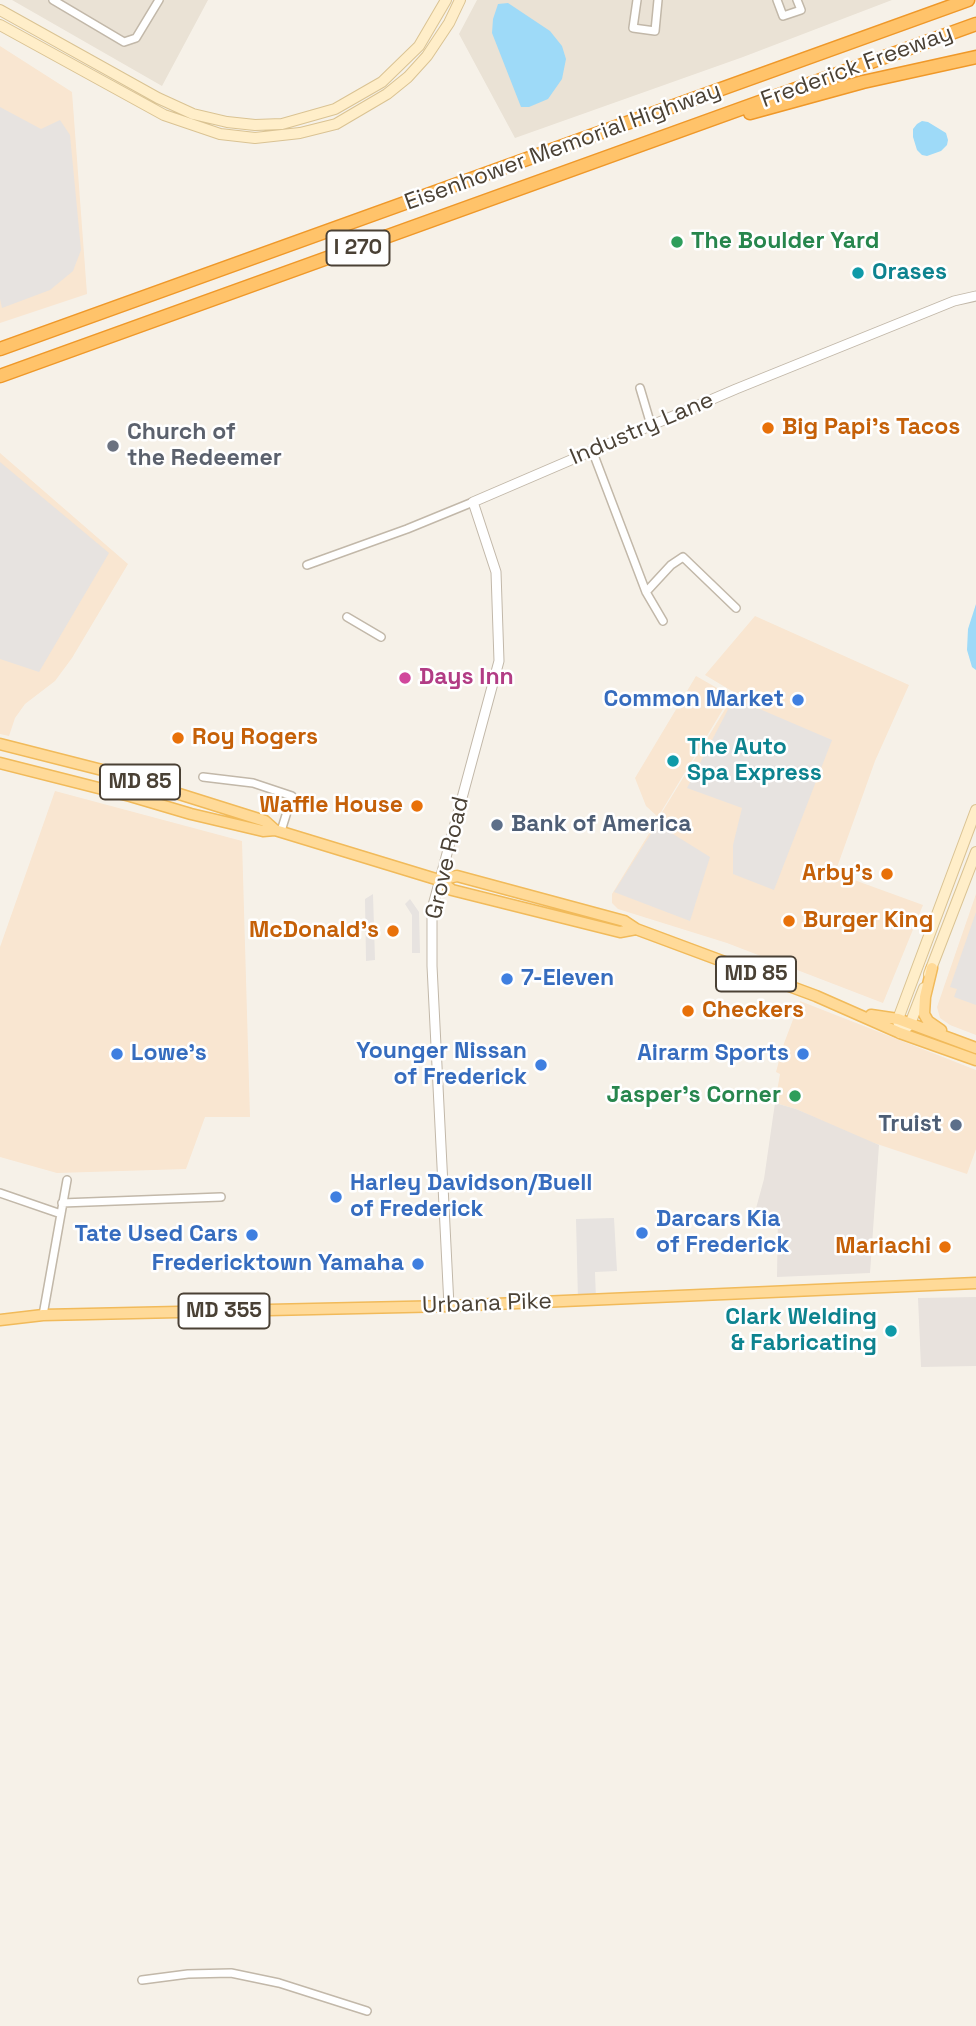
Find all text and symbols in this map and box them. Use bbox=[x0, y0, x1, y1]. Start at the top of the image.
street label: Frederick Freeway bbox=[757, 19, 957, 115]
street label: Eisenhower Memorial Highway bbox=[401, 77, 725, 217]
place label: The Boulder Yard bbox=[691, 228, 879, 256]
road number: I 270 bbox=[326, 230, 390, 266]
marker: The Boulder Yard bbox=[669, 234, 685, 250]
place label: Orases bbox=[872, 259, 947, 287]
marker: Orases bbox=[850, 265, 866, 281]
street label: Industry Lane bbox=[566, 386, 718, 472]
place label: Big Papi's Tacos bbox=[782, 414, 960, 442]
place label: Church of the Redeemer bbox=[127, 419, 282, 473]
marker: Big Papi's Tacos bbox=[760, 420, 776, 436]
marker: Church of the Redeemer bbox=[105, 438, 121, 454]
place label: Days Inn bbox=[419, 664, 514, 692]
marker: Days Inn bbox=[397, 670, 413, 686]
place label: Common Market bbox=[603, 686, 784, 714]
marker: Common Market bbox=[790, 692, 806, 708]
place label: Roy Rogers bbox=[192, 724, 318, 752]
marker: Roy Rogers bbox=[170, 730, 186, 746]
place label: The Auto Spa Express bbox=[687, 734, 822, 788]
marker: The Auto Spa Express bbox=[665, 753, 681, 769]
road number: MD 85 bbox=[100, 764, 180, 800]
place label: Waffle House bbox=[259, 792, 403, 820]
street label: Grove Road bbox=[420, 794, 476, 922]
marker: Waffle House bbox=[409, 798, 425, 814]
place label: Bank of America bbox=[511, 811, 692, 839]
marker: Bank of America bbox=[489, 817, 505, 833]
place label: Arby's bbox=[802, 860, 873, 888]
marker: Arby's bbox=[879, 866, 895, 882]
place label: Burger King bbox=[803, 907, 933, 935]
marker: Burger King bbox=[781, 913, 797, 929]
place label: McDonald's bbox=[249, 917, 379, 945]
marker: McDonald's bbox=[385, 923, 401, 939]
road number: MD 85 bbox=[716, 956, 796, 992]
place label: 7-Eleven bbox=[521, 965, 614, 993]
marker: 7-Eleven bbox=[499, 971, 515, 987]
place label: Checkers bbox=[702, 997, 804, 1025]
marker: Checkers bbox=[680, 1003, 696, 1019]
place label: Younger Nissan of Frederick bbox=[356, 1038, 527, 1092]
place label: Lowe's bbox=[131, 1040, 207, 1068]
place label: Airarm Sports bbox=[637, 1040, 789, 1068]
marker: Lowe's bbox=[109, 1046, 125, 1062]
marker: Airarm Sports bbox=[795, 1046, 811, 1062]
marker: Younger Nissan of Frederick bbox=[533, 1057, 549, 1073]
place label: Jasper's Corner bbox=[606, 1082, 781, 1110]
marker: Jasper's Corner bbox=[787, 1088, 803, 1104]
place label: Truist bbox=[878, 1111, 942, 1139]
marker: Truist bbox=[948, 1117, 964, 1133]
place label: Harley Davidson/Buell of Frederick bbox=[350, 1170, 592, 1224]
marker: Harley Davidson/Buell of Frederick bbox=[328, 1189, 344, 1205]
place label: Darcars Kia of Frederick bbox=[656, 1206, 789, 1260]
place label: Tate Used Cars bbox=[75, 1221, 238, 1249]
marker: Darcars Kia of Frederick bbox=[634, 1225, 650, 1241]
marker: Tate Used Cars bbox=[244, 1227, 260, 1243]
place label: Mariachi bbox=[835, 1233, 931, 1261]
marker: Mariachi bbox=[937, 1239, 953, 1255]
place label: Fredericktown Yamaha bbox=[152, 1250, 404, 1278]
marker: Fredericktown Yamaha bbox=[410, 1256, 426, 1272]
street label: Urbana Pike bbox=[422, 1288, 552, 1320]
road number: MD 355 bbox=[178, 1294, 270, 1328]
place label: Clark Welding & Fabricating bbox=[725, 1304, 877, 1358]
marker: Clark Welding & Fabricating bbox=[883, 1323, 899, 1339]

